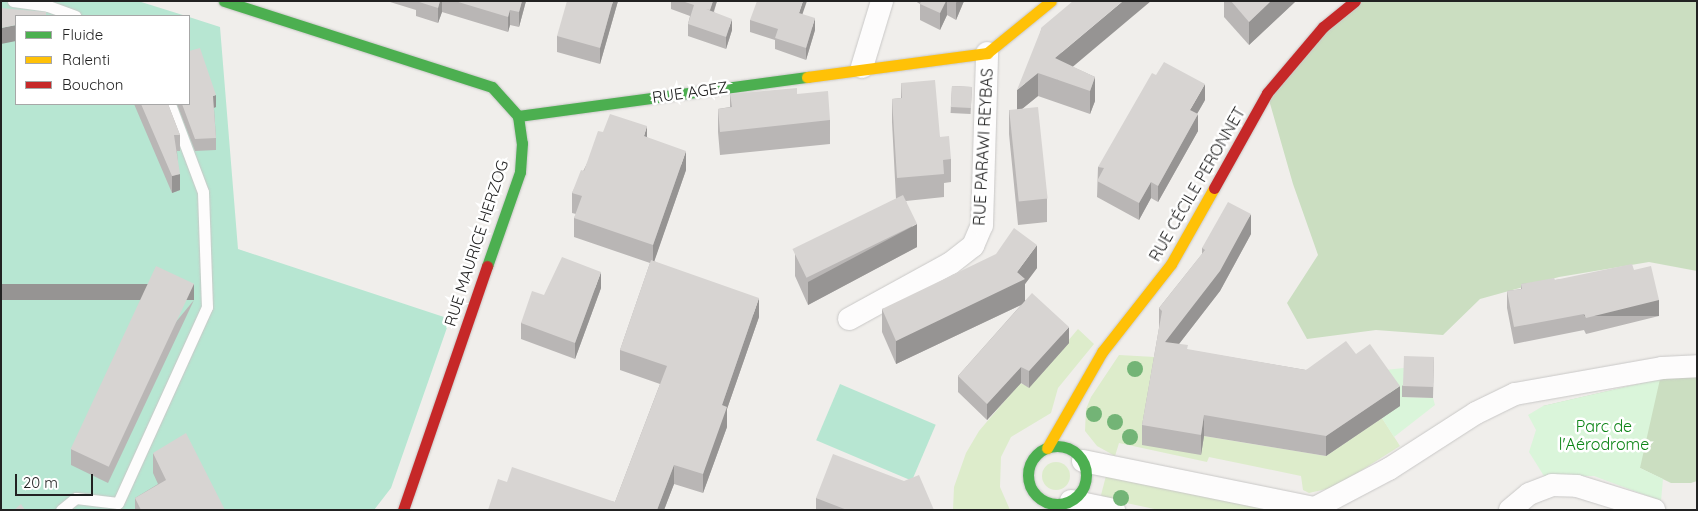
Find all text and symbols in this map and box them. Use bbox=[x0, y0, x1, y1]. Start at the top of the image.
legend bbox=[15, 15, 190, 105]
text: Fluide bbox=[62, 25, 103, 44]
text: Ralenti bbox=[62, 50, 110, 69]
street label: RUE PARAWI REYBAS bbox=[969, 68, 997, 226]
text: Bouchon bbox=[62, 75, 123, 94]
street label: RUE AGEZ bbox=[651, 77, 729, 107]
street label: RUE CÉCILE PERONNET bbox=[1145, 103, 1249, 265]
street label: RUE MAURICE HERZOG bbox=[440, 157, 512, 329]
park label: Parc de l'Aérodrome bbox=[1559, 416, 1649, 454]
scale bar bbox=[18, 464, 95, 496]
text: 20 m bbox=[23, 473, 58, 492]

